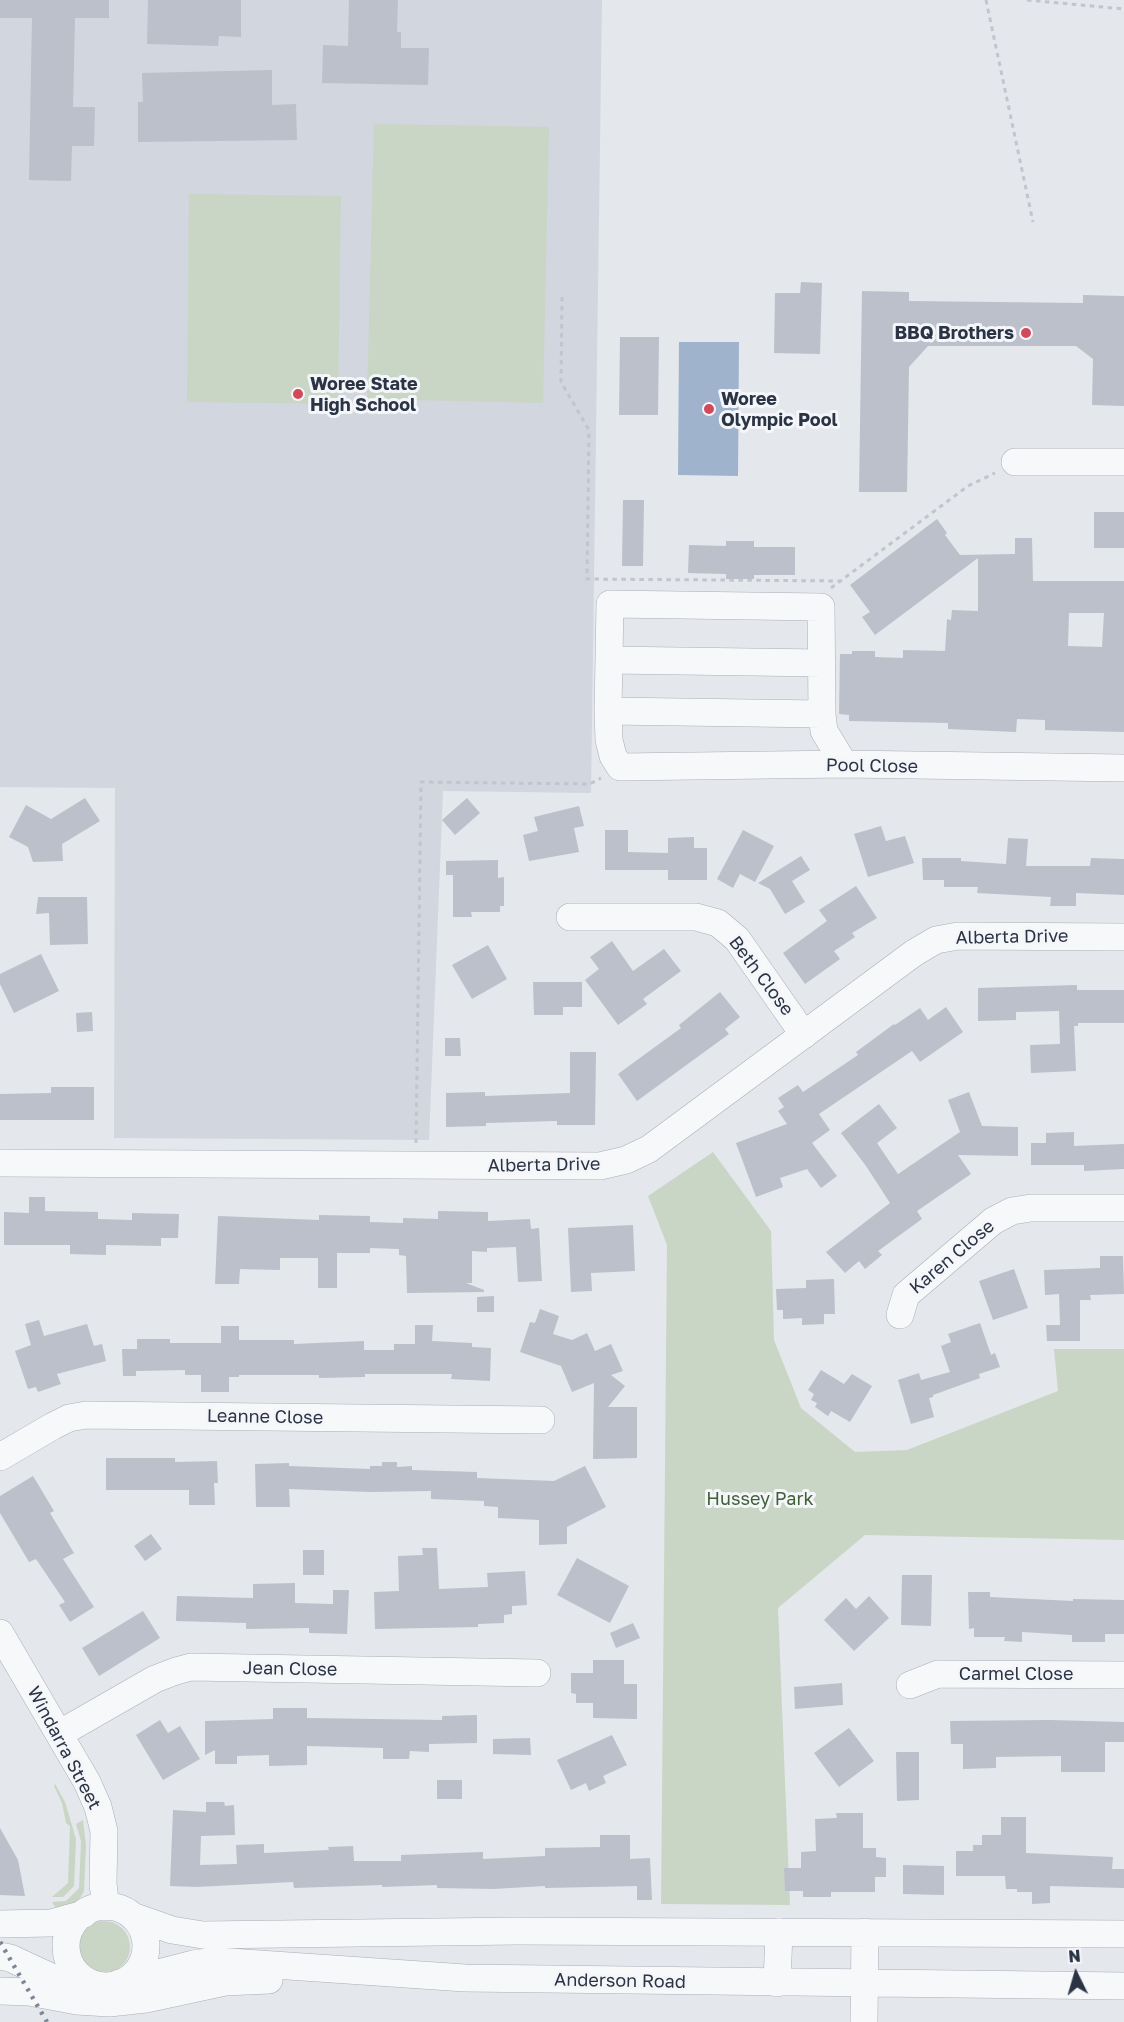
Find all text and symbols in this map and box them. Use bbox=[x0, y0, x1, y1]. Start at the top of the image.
place label: BBQ Brothers bbox=[894, 322, 1014, 344]
marker: BBQ Brothers bbox=[1019, 326, 1033, 340]
place label: Woree State High School bbox=[310, 373, 418, 416]
marker: Woree State High School bbox=[291, 387, 305, 401]
place label: Woree Olympic Pool bbox=[721, 388, 837, 430]
marker: Woree Olympic Pool bbox=[702, 402, 716, 416]
street label: Pool Close bbox=[826, 754, 918, 778]
street label: Alberta Drive bbox=[955, 925, 1069, 949]
street label: Beth Close bbox=[724, 932, 798, 1020]
street label: Alberta Drive bbox=[487, 1153, 601, 1177]
street label: Karen Close bbox=[905, 1215, 999, 1299]
street label: Leanne Close bbox=[207, 1405, 323, 1429]
park label: Hussey Park bbox=[706, 1488, 814, 1510]
street label: Jean Close bbox=[242, 1657, 338, 1681]
street label: Carmel Close bbox=[959, 1663, 1073, 1685]
street label: Windarra Street bbox=[22, 1683, 106, 1813]
north arrow bbox=[1046, 1944, 1106, 2004]
text: N bbox=[1067, 1946, 1081, 1967]
street label: Anderson Road bbox=[554, 1969, 686, 1993]

